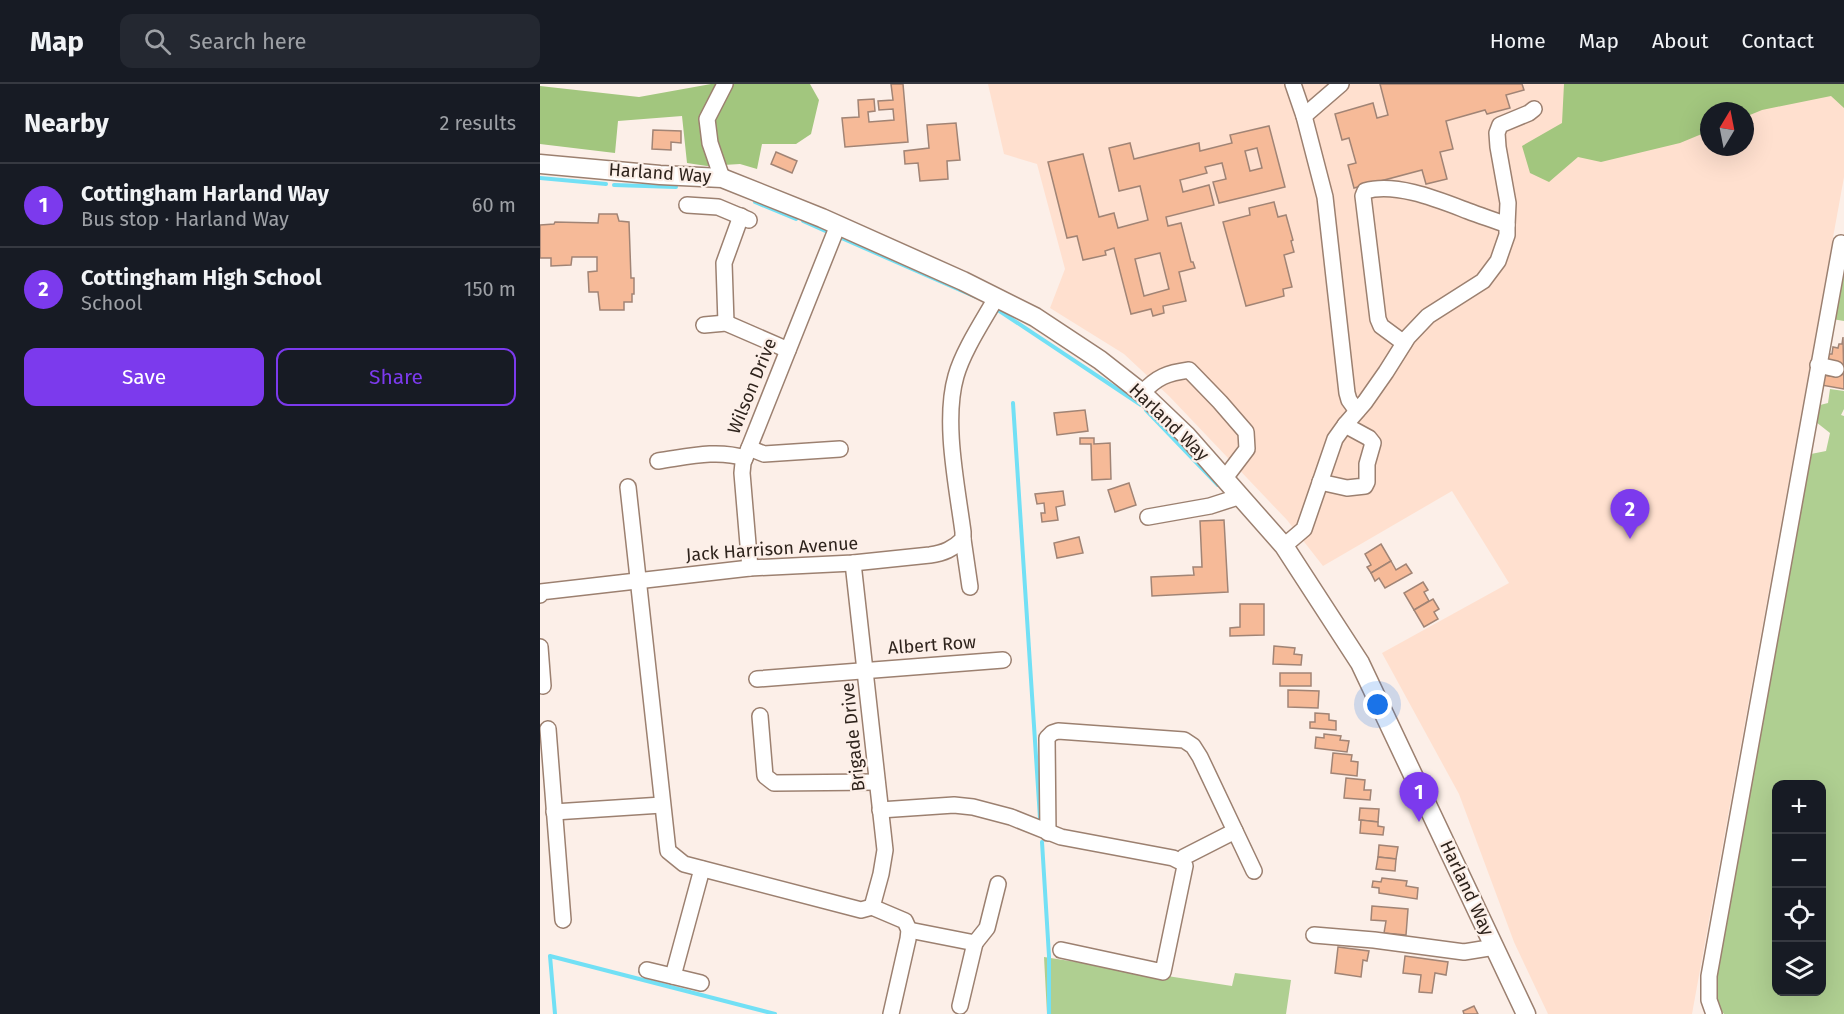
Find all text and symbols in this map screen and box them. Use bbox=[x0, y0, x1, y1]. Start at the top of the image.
search box bbox=[120, 14, 540, 68]
text: Map bbox=[30, 25, 84, 58]
icon: search bbox=[141, 25, 174, 58]
text: Search here bbox=[189, 28, 307, 55]
text: Home bbox=[1490, 28, 1546, 54]
text: Map bbox=[1579, 28, 1619, 54]
text: About bbox=[1652, 28, 1709, 54]
text: Contact bbox=[1742, 28, 1814, 54]
north arrow bbox=[1700, 102, 1754, 156]
text: Nearby bbox=[24, 108, 109, 139]
text: 2 results bbox=[439, 111, 516, 135]
street label: Harland Way bbox=[608, 158, 712, 188]
text: Cottingham Harland Way bbox=[81, 180, 329, 207]
text: 1 bbox=[39, 193, 48, 217]
text: 60 m bbox=[472, 193, 516, 217]
text: Bus stop · Harland Way bbox=[81, 207, 289, 231]
text: Cottingham High School bbox=[81, 264, 322, 291]
text: 2 bbox=[38, 277, 49, 301]
text: 150 m bbox=[464, 277, 516, 301]
text: School bbox=[81, 291, 142, 315]
street label: Wilson Drive bbox=[723, 335, 781, 437]
button: Save bbox=[24, 348, 264, 406]
button: Share bbox=[276, 348, 516, 406]
street label: Harland Way bbox=[1124, 378, 1214, 466]
pin: 2 bbox=[1610, 490, 1650, 539]
street label: Jack Harrison Avenue bbox=[685, 532, 859, 566]
street label: Albert Row bbox=[887, 631, 977, 659]
street label: Brigade Drive bbox=[836, 681, 870, 793]
your location bbox=[1363, 690, 1392, 719]
pin: 1 bbox=[1400, 772, 1438, 822]
map controls bbox=[1772, 780, 1826, 996]
button: + bbox=[1772, 780, 1826, 834]
button: − bbox=[1772, 834, 1826, 888]
street label: Harland Way bbox=[1435, 837, 1499, 939]
button: locate bbox=[1772, 888, 1826, 942]
button: layers bbox=[1772, 942, 1826, 996]

